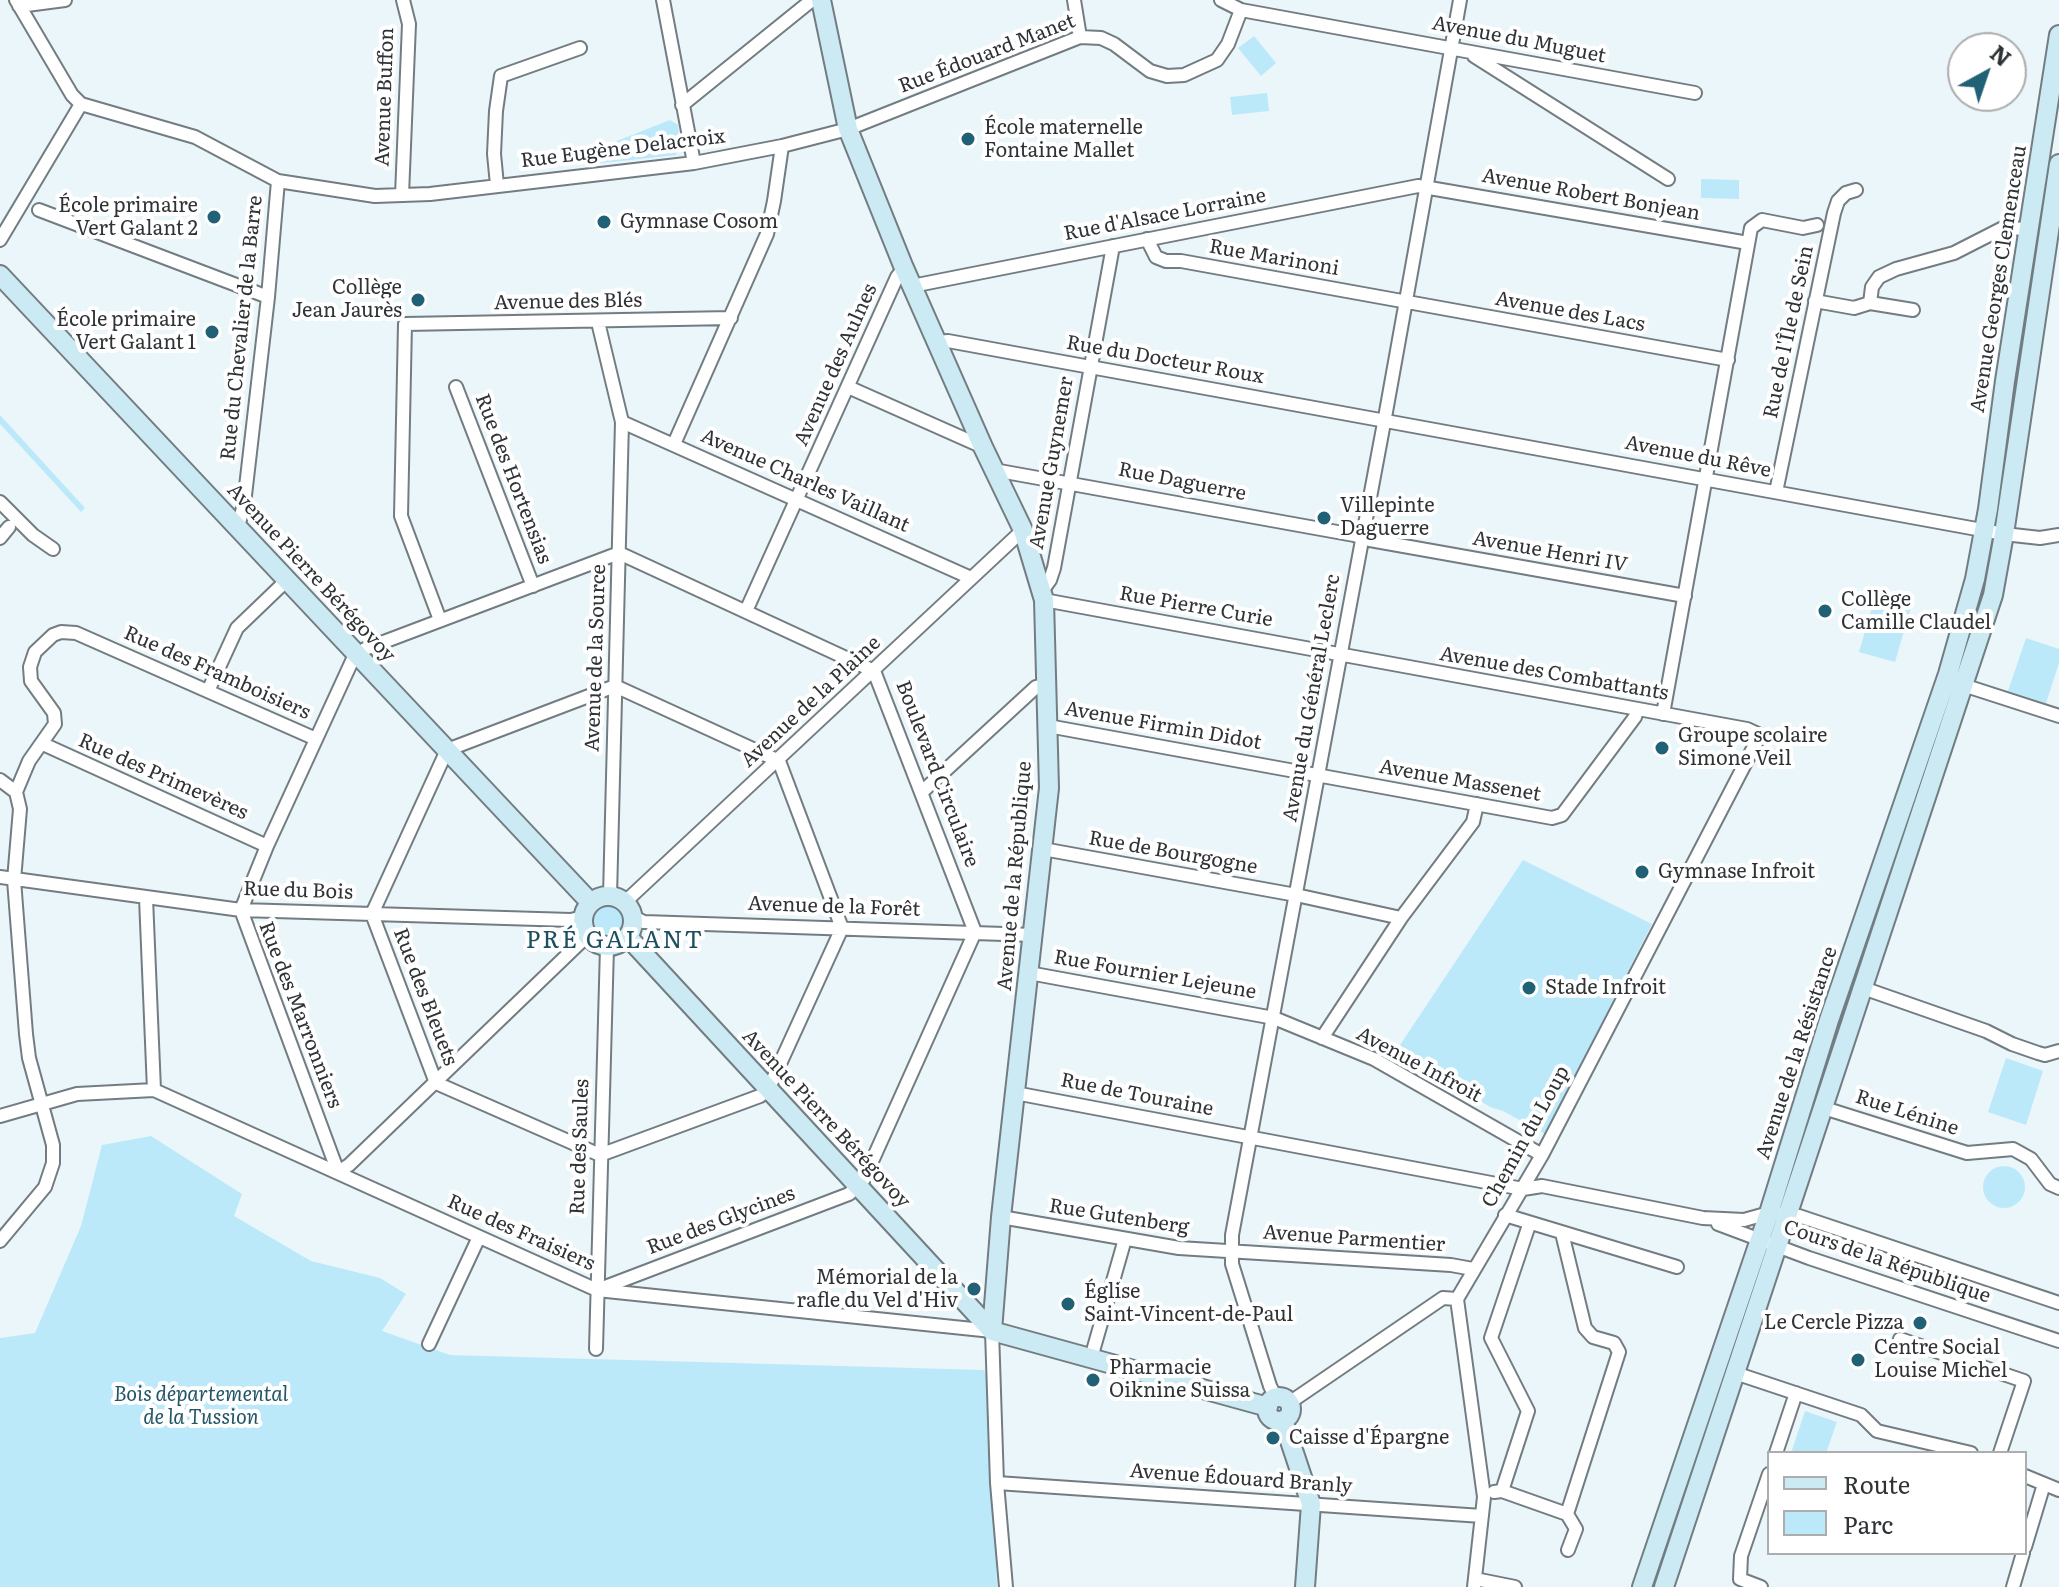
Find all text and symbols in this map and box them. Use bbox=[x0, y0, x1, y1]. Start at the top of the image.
street label: Rue Édouard Manet bbox=[895, 9, 1079, 99]
street label: Avenue du Muguet bbox=[1430, 11, 1608, 69]
street label: Avenue Buffon bbox=[371, 27, 399, 167]
north arrow bbox=[1947, 32, 2027, 112]
text: N bbox=[1984, 36, 2019, 73]
place label: École maternelle Fontaine Mallet bbox=[984, 116, 1143, 163]
street label: Rue Eugène Delacroix bbox=[519, 125, 727, 173]
marker: École maternelle Fontaine Mallet bbox=[959, 130, 977, 148]
street label: Avenue Georges Clemenceau bbox=[1966, 143, 2032, 415]
street label: Avenue Robert Bonjean bbox=[1480, 164, 1702, 226]
street label: Rue d'Alsace Lorraine bbox=[1062, 184, 1268, 246]
place label: École primaire Vert Galant 2 bbox=[58, 194, 198, 241]
street label: Rue du Chevalier de la Barre bbox=[216, 194, 268, 462]
marker: École primaire Vert Galant 2 bbox=[205, 208, 223, 226]
place label: Gymnase Cosom bbox=[620, 210, 778, 234]
marker: Gymnase Cosom bbox=[595, 213, 613, 231]
street label: Rue Marinoni bbox=[1207, 235, 1341, 281]
street label: Rue de l'Île de Sein bbox=[1759, 243, 1819, 421]
place label: Collège Jean Jaurès bbox=[292, 276, 402, 323]
street label: Avenue des Aulnes bbox=[789, 280, 883, 450]
street label: Avenue des Lacs bbox=[1493, 287, 1647, 337]
street label: Avenue des Blés bbox=[494, 289, 642, 315]
marker: Collège Jean Jaurès bbox=[409, 291, 427, 309]
place label: École primaire Vert Galant 1 bbox=[56, 308, 196, 355]
marker: École primaire Vert Galant 1 bbox=[203, 323, 221, 341]
street label: Rue du Docteur Roux bbox=[1064, 331, 1266, 389]
street label: Avenue Guynemer bbox=[1025, 375, 1079, 551]
street label: Rue des Hortensias bbox=[470, 391, 556, 567]
street label: Avenue Charles Vaillant bbox=[697, 424, 913, 538]
street label: Avenue du Rêve bbox=[1623, 431, 1773, 483]
street label: Rue Daguerre bbox=[1116, 458, 1248, 506]
street label: Avenue Pierre Bérégovoy bbox=[222, 479, 400, 667]
place label: Villepinte Daguerre bbox=[1340, 494, 1435, 541]
marker: Villepinte Daguerre bbox=[1315, 509, 1333, 527]
street label: Avenue Henri IV bbox=[1471, 527, 1629, 577]
street label: Avenue de la Source bbox=[581, 564, 611, 752]
street label: Avenue du Général Leclerc bbox=[1278, 572, 1346, 824]
street label: Rue Pierre Curie bbox=[1117, 582, 1275, 632]
place label: Collège Camille Claudel bbox=[1841, 588, 1991, 635]
marker: Collège Camille Claudel bbox=[1816, 602, 1834, 620]
street label: Rue des Framboisiers bbox=[120, 621, 314, 725]
street label: Avenue de la Plaine bbox=[736, 631, 886, 773]
street label: Avenue des Combattants bbox=[1438, 642, 1670, 706]
street label: Boulevard Circulaire bbox=[890, 677, 984, 871]
street label: Avenue Firmin Didot bbox=[1063, 697, 1263, 755]
place label: Groupe scolaire Simone Veil bbox=[1678, 724, 1827, 771]
street label: Rue des Primevères bbox=[74, 729, 252, 825]
marker: Groupe scolaire Simone Veil bbox=[1653, 739, 1671, 757]
street label: Avenue Massenet bbox=[1377, 755, 1543, 807]
street label: Avenue de la République bbox=[993, 760, 1037, 992]
street label: Rue de Bourgogne bbox=[1087, 826, 1259, 880]
place label: Gymnase Infroit bbox=[1658, 860, 1815, 884]
marker: Gymnase Infroit bbox=[1633, 863, 1651, 881]
street label: Rue du Bois bbox=[243, 877, 353, 905]
street label: Avenue de la Forêt bbox=[747, 892, 921, 922]
street label: Rue des Marronniers bbox=[253, 918, 347, 1112]
street label: Rue des Bleuets bbox=[388, 925, 462, 1069]
district label: PRÉ GALANT bbox=[526, 927, 704, 955]
street label: Avenue de la Résistance bbox=[1751, 943, 1843, 1163]
street label: Rue Fournier Lejeune bbox=[1052, 945, 1258, 1005]
place label: Stade Infroit bbox=[1545, 976, 1666, 1000]
marker: Stade Infroit bbox=[1520, 979, 1538, 997]
street label: Avenue Infroit bbox=[1352, 1022, 1486, 1108]
street label: Avenue Pierre Bérégovoy bbox=[737, 1025, 915, 1213]
street label: Chemin du Loup bbox=[1477, 1062, 1575, 1212]
street label: Rue de Touraine bbox=[1059, 1068, 1215, 1122]
street label: Rue des Saules bbox=[566, 1079, 594, 1215]
street label: Rue Lénine bbox=[1852, 1085, 1962, 1141]
street label: Rue des Glycines bbox=[644, 1182, 798, 1260]
street label: Rue des Fraisiers bbox=[443, 1190, 599, 1276]
street label: Rue Gutenberg bbox=[1047, 1194, 1191, 1240]
street label: Cours de la République bbox=[1780, 1215, 1994, 1309]
street label: Avenue Parmentier bbox=[1262, 1221, 1446, 1257]
place label: Mémorial de la rafle du Vel d'Hiv bbox=[796, 1266, 958, 1313]
marker: Mémorial de la rafle du Vel d'Hiv bbox=[965, 1280, 983, 1298]
place label: Église Saint-Vincent-de-Paul bbox=[1084, 1280, 1293, 1327]
marker: Église Saint-Vincent-de-Paul bbox=[1059, 1295, 1077, 1313]
place label: Le Cercle Pizza bbox=[1764, 1311, 1904, 1335]
marker: Le Cercle Pizza bbox=[1911, 1314, 1929, 1332]
place label: Centre Social Louise Michel bbox=[1874, 1336, 2007, 1383]
marker: Centre Social Louise Michel bbox=[1849, 1351, 1867, 1369]
place label: Pharmacie Oiknine Suissa bbox=[1109, 1356, 1250, 1403]
marker: Pharmacie Oiknine Suissa bbox=[1084, 1371, 1102, 1389]
park label: Bois départemental de la Tussion bbox=[114, 1383, 288, 1430]
place label: Caisse d'Épargne bbox=[1289, 1426, 1449, 1450]
marker: Caisse d'Épargne bbox=[1264, 1429, 1282, 1447]
legend bbox=[1767, 1451, 2027, 1555]
street label: Avenue Édouard Branly bbox=[1129, 1459, 1353, 1499]
text: Route bbox=[1843, 1466, 1910, 1501]
text: Parc bbox=[1843, 1506, 1893, 1541]

